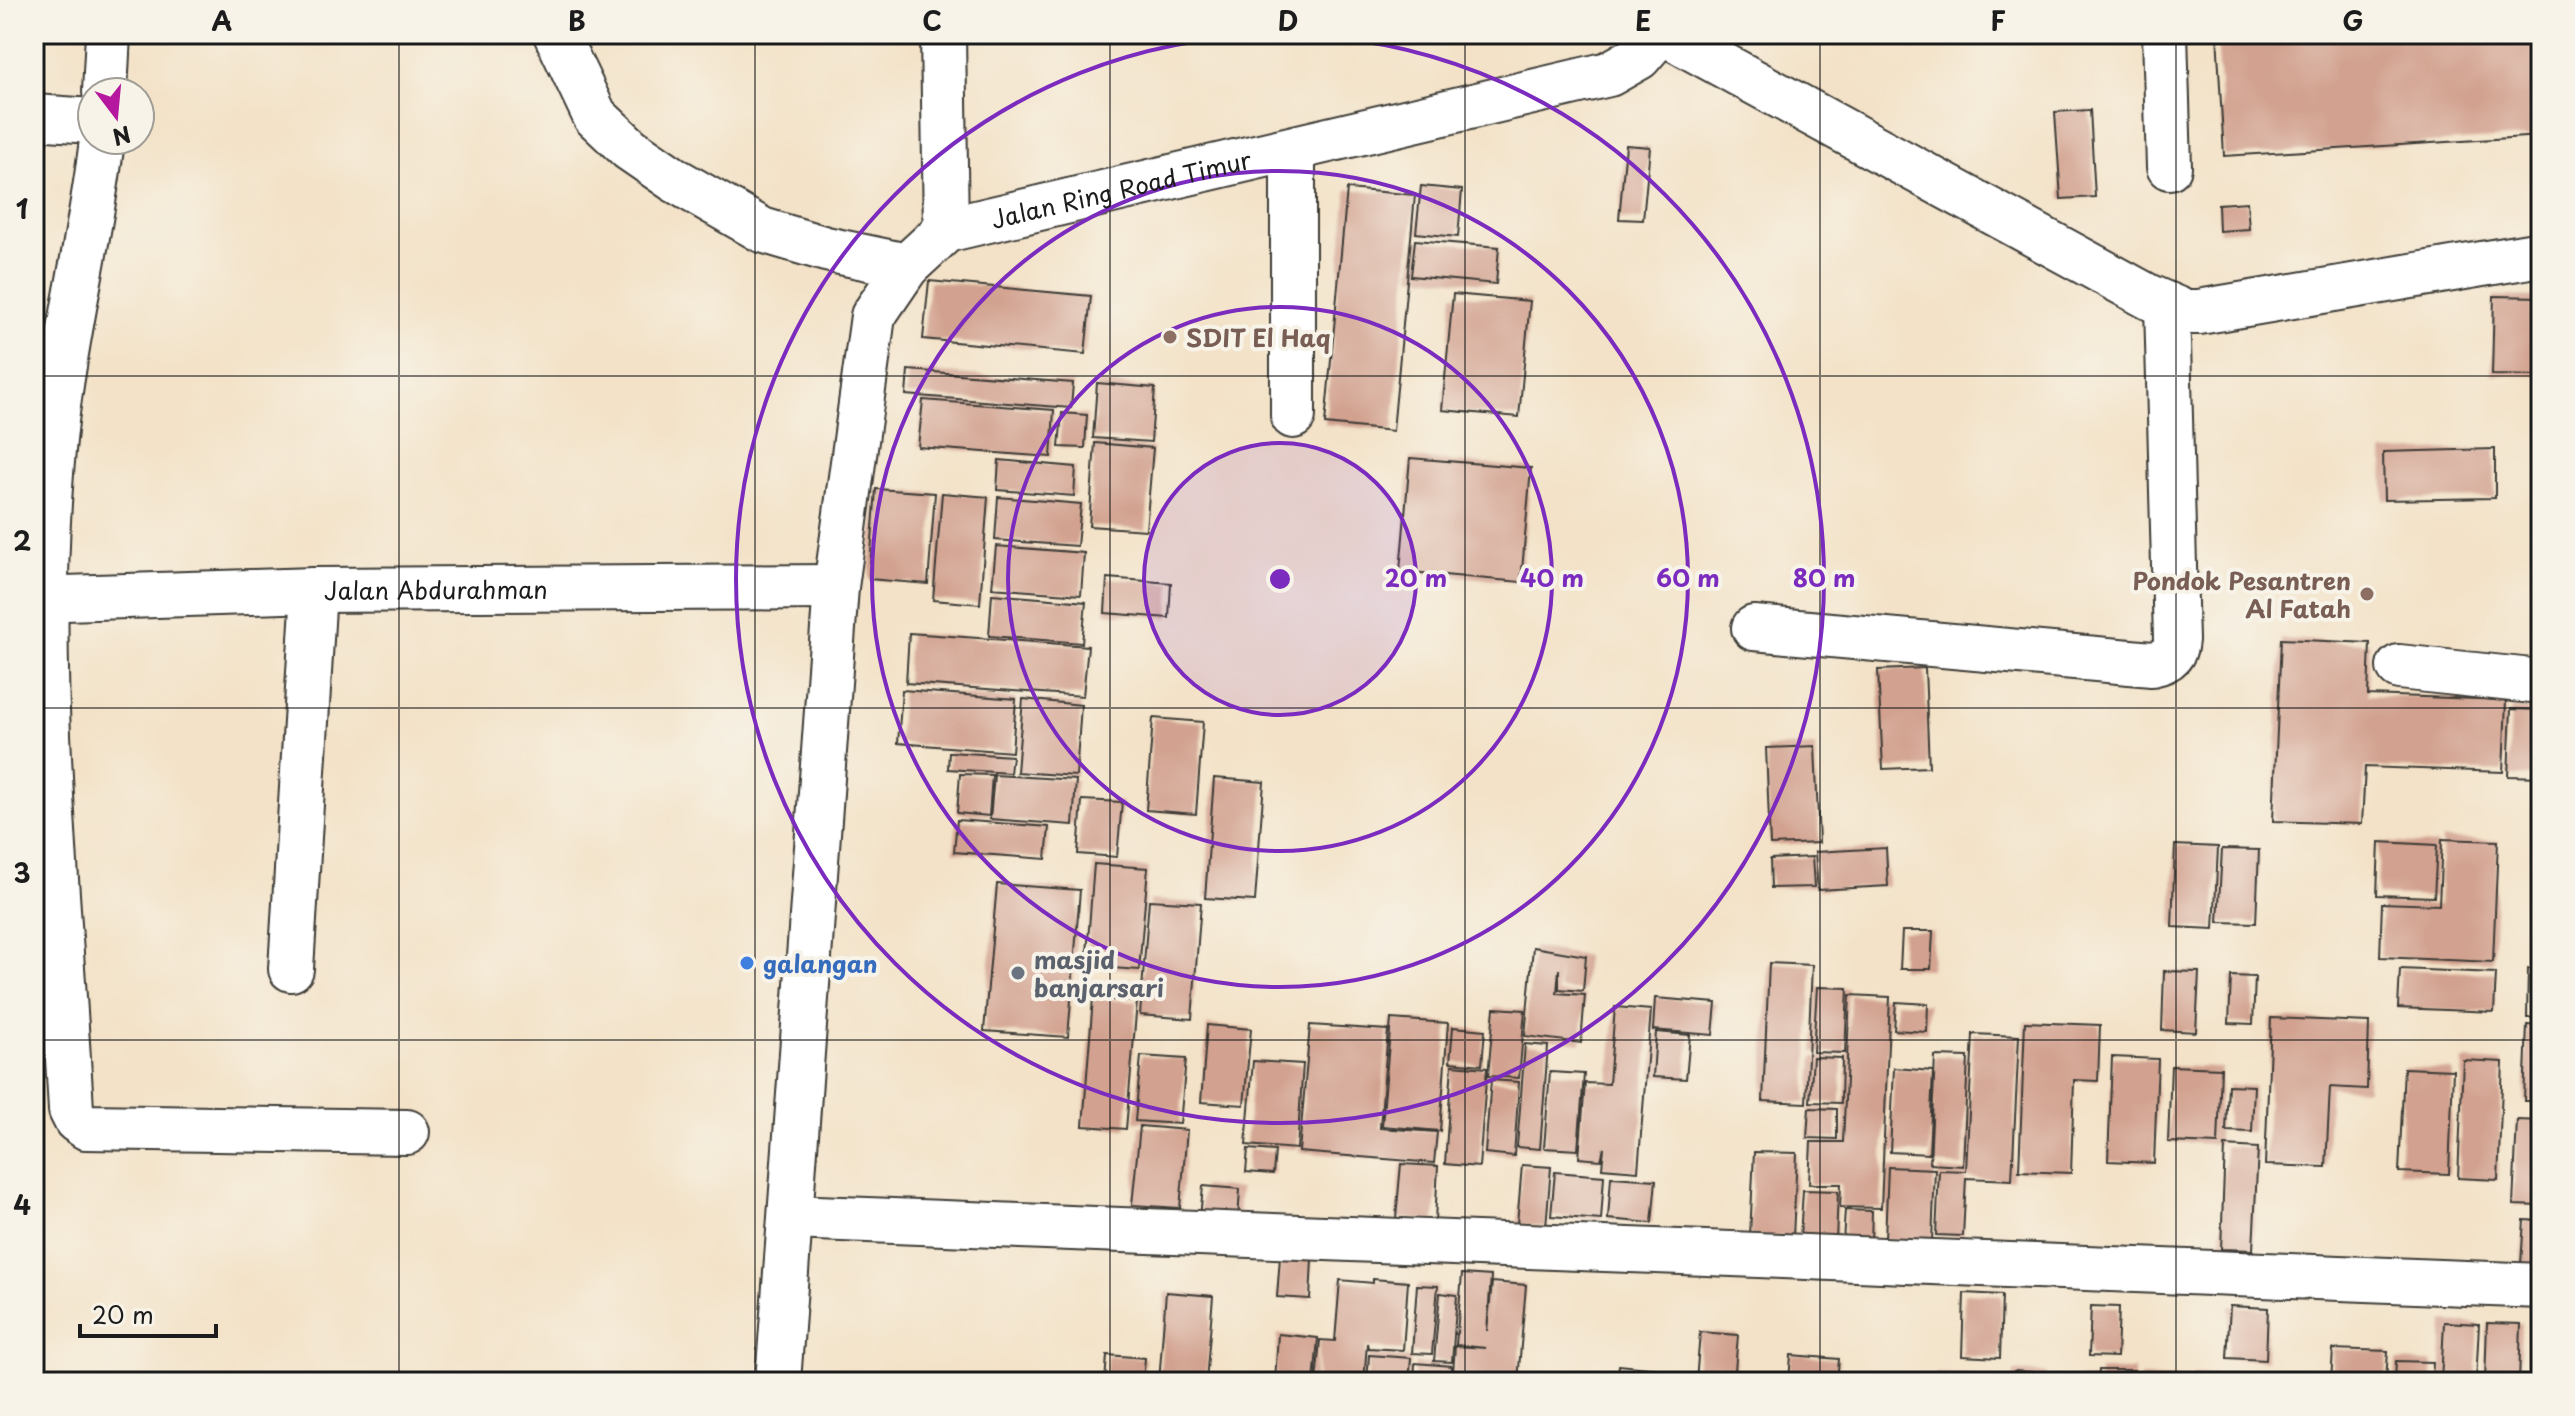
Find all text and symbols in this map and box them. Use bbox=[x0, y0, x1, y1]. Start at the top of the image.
text: A bbox=[212, 1, 232, 40]
text: B bbox=[568, 1, 586, 40]
text: C bbox=[922, 1, 942, 40]
text: D bbox=[1278, 1, 1298, 40]
text: E bbox=[1635, 1, 1651, 40]
text: F bbox=[1990, 1, 2006, 40]
text: G bbox=[2342, 1, 2364, 40]
north arrow bbox=[76, 76, 156, 156]
text: N bbox=[109, 118, 135, 155]
street label: Jalan Ring Road Timur bbox=[987, 141, 1256, 237]
text: 1 bbox=[16, 189, 28, 228]
place label: SDIT El Haq bbox=[1186, 319, 1331, 355]
marker: SDIT El Haq bbox=[1161, 328, 1179, 346]
text: 2 bbox=[13, 521, 31, 560]
text: 20 m bbox=[1385, 559, 1447, 595]
text: 40 m bbox=[1520, 559, 1584, 595]
text: 60 m bbox=[1656, 559, 1720, 595]
text: 80 m bbox=[1793, 559, 1855, 595]
place label: Pondok Pesantren Al Fatah bbox=[2132, 562, 2351, 626]
centre of rings bbox=[1266, 565, 1294, 593]
street label: Jalan Abdurahman bbox=[324, 571, 548, 608]
marker: Pondok Pesantren Al Fatah bbox=[2358, 585, 2376, 603]
text: 3 bbox=[13, 853, 31, 892]
place label: masjid banjarsari bbox=[1034, 941, 1164, 1005]
place label: galangan bbox=[763, 945, 878, 981]
marker: galangan bbox=[738, 954, 756, 972]
marker: masjid banjarsari bbox=[1009, 964, 1027, 982]
text: 4 bbox=[13, 1185, 31, 1224]
scale bar bbox=[80, 1288, 216, 1338]
text: 20 m bbox=[92, 1296, 154, 1332]

